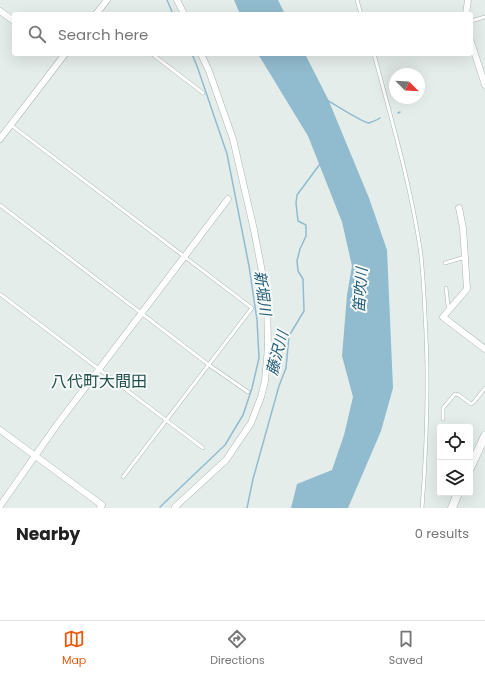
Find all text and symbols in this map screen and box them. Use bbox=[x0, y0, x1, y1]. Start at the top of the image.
search box bbox=[12, 12, 473, 56]
icon: search bbox=[26, 23, 48, 45]
text: Search here bbox=[58, 24, 148, 45]
north arrow bbox=[389, 68, 425, 104]
water label: 笛吹川 bbox=[348, 265, 372, 313]
water label: 新堀川 bbox=[249, 269, 277, 319]
water label: 藤沢川 bbox=[261, 327, 293, 377]
district label: 八代町大間田 bbox=[51, 370, 147, 393]
map controls bbox=[437, 424, 473, 496]
button: locate bbox=[437, 424, 473, 460]
button: layers bbox=[437, 460, 473, 496]
text: Nearby bbox=[16, 522, 80, 546]
text: 0 results bbox=[415, 524, 469, 543]
tab: Map bbox=[62, 628, 86, 669]
tab: Directions bbox=[210, 628, 265, 669]
tab: Saved bbox=[389, 628, 423, 669]

